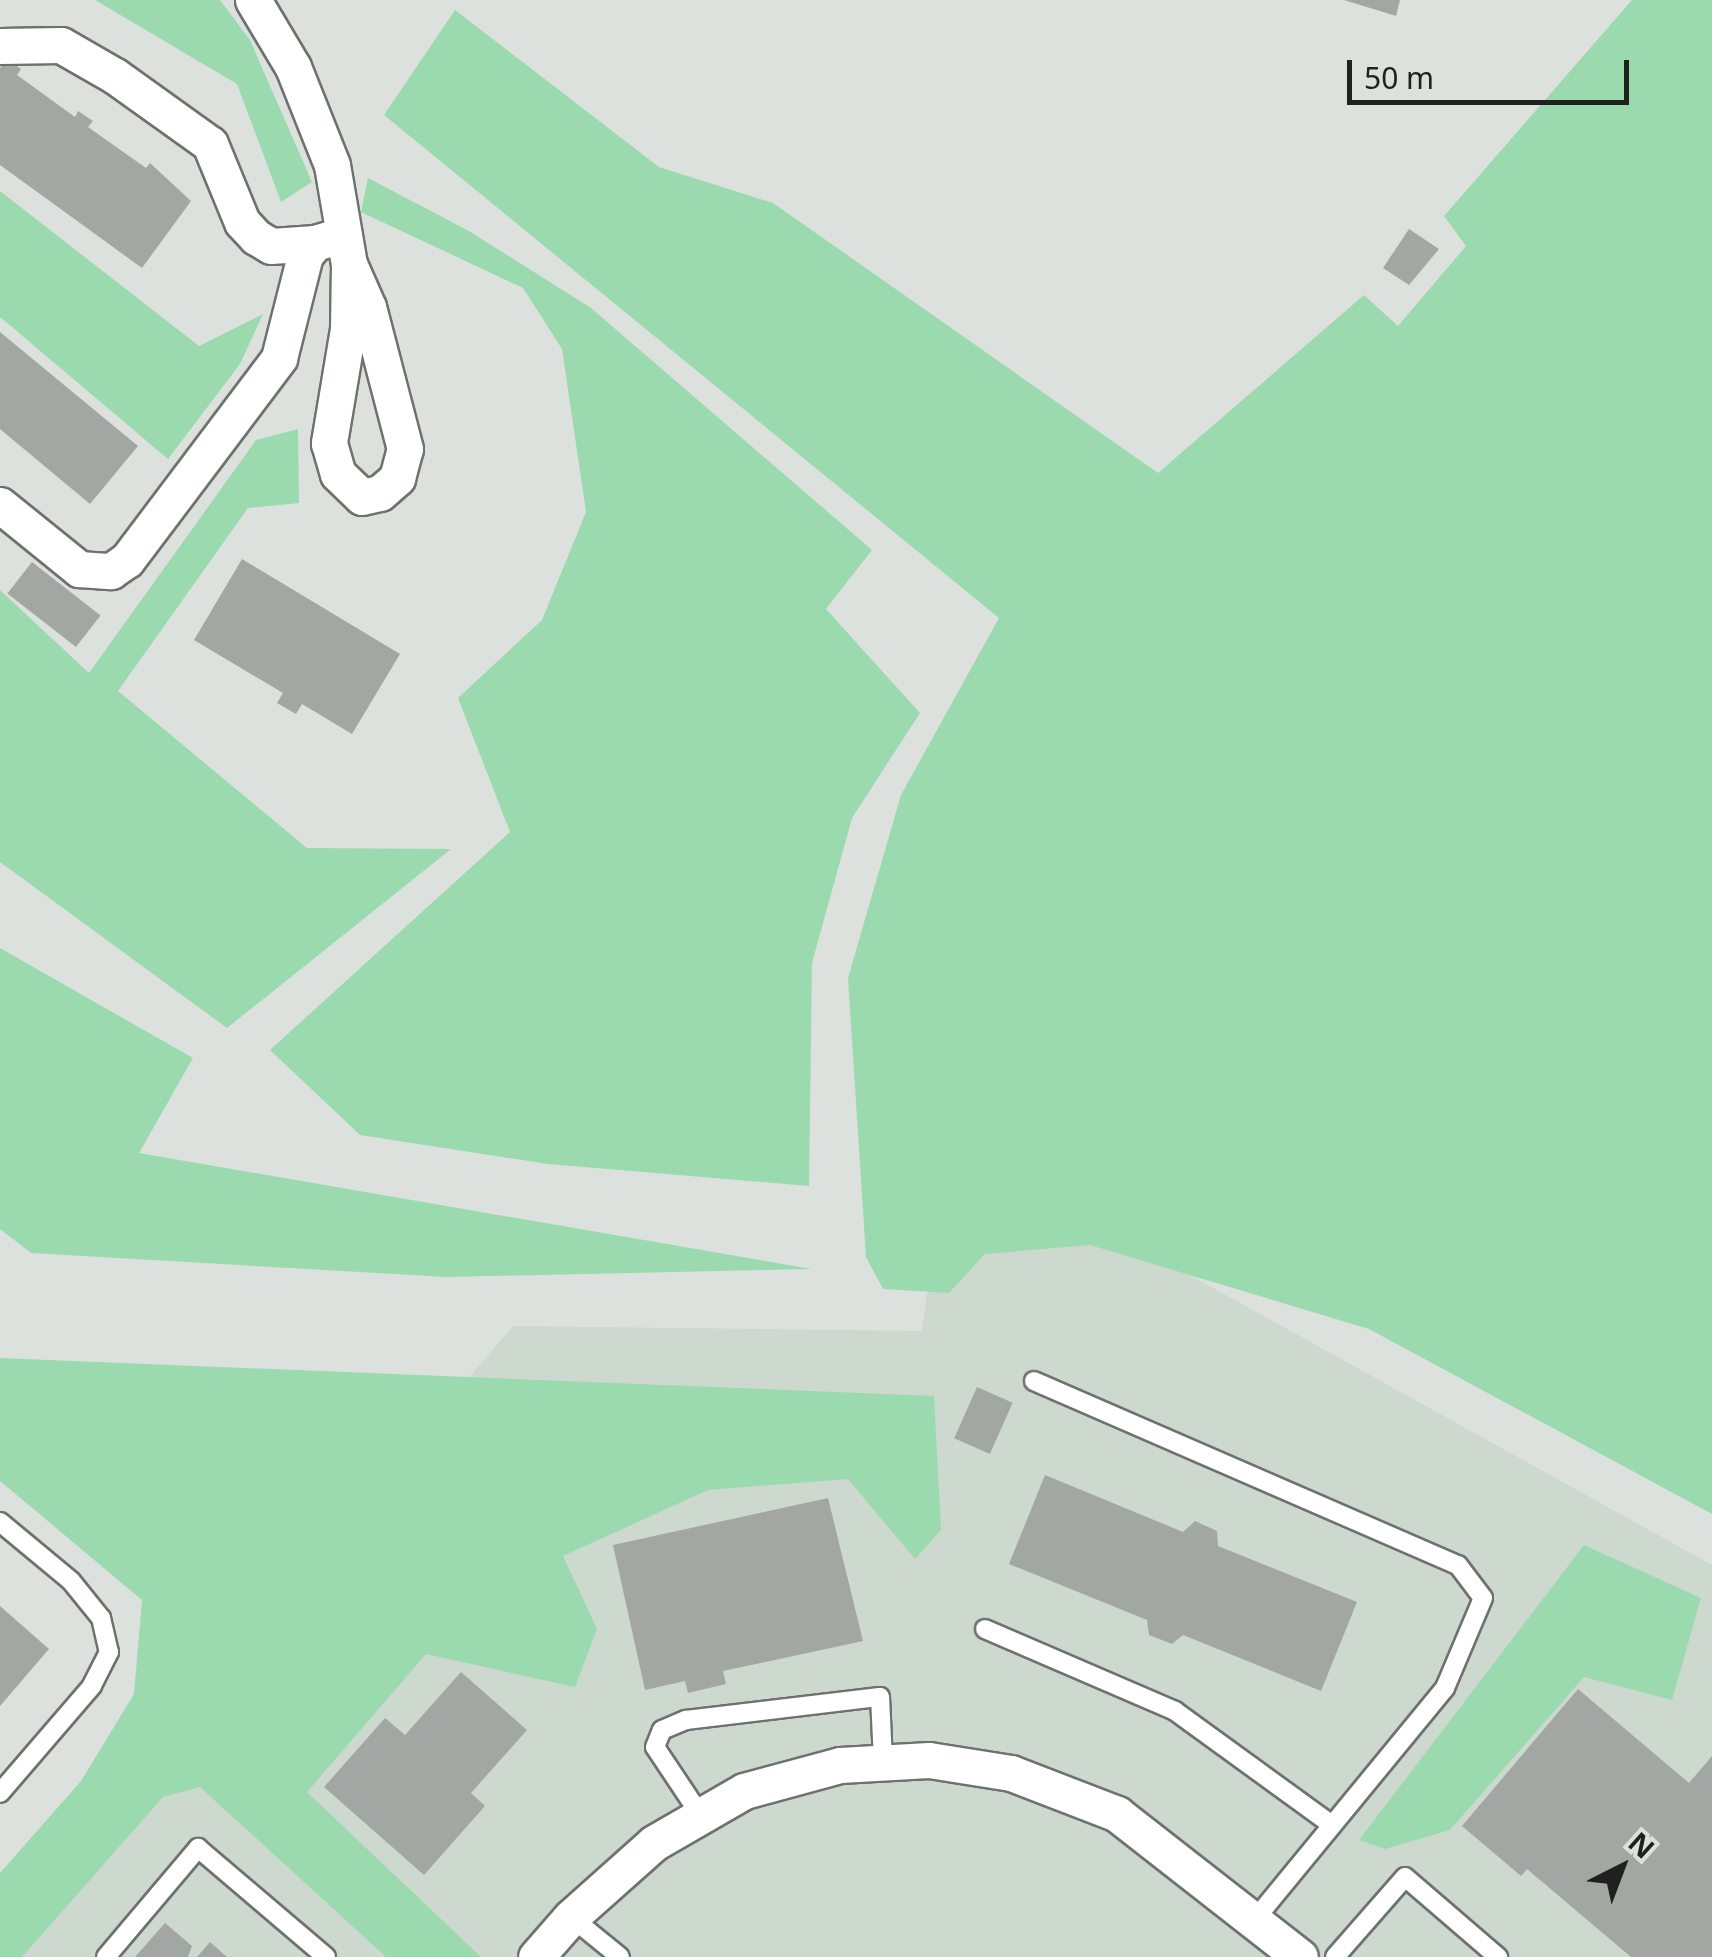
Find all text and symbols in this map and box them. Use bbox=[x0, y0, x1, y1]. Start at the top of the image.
scale bar bbox=[1352, 40, 1634, 102]
text: 50 m bbox=[1364, 57, 1434, 98]
north arrow bbox=[1572, 1817, 1672, 1917]
text: N bbox=[1621, 1823, 1663, 1866]

